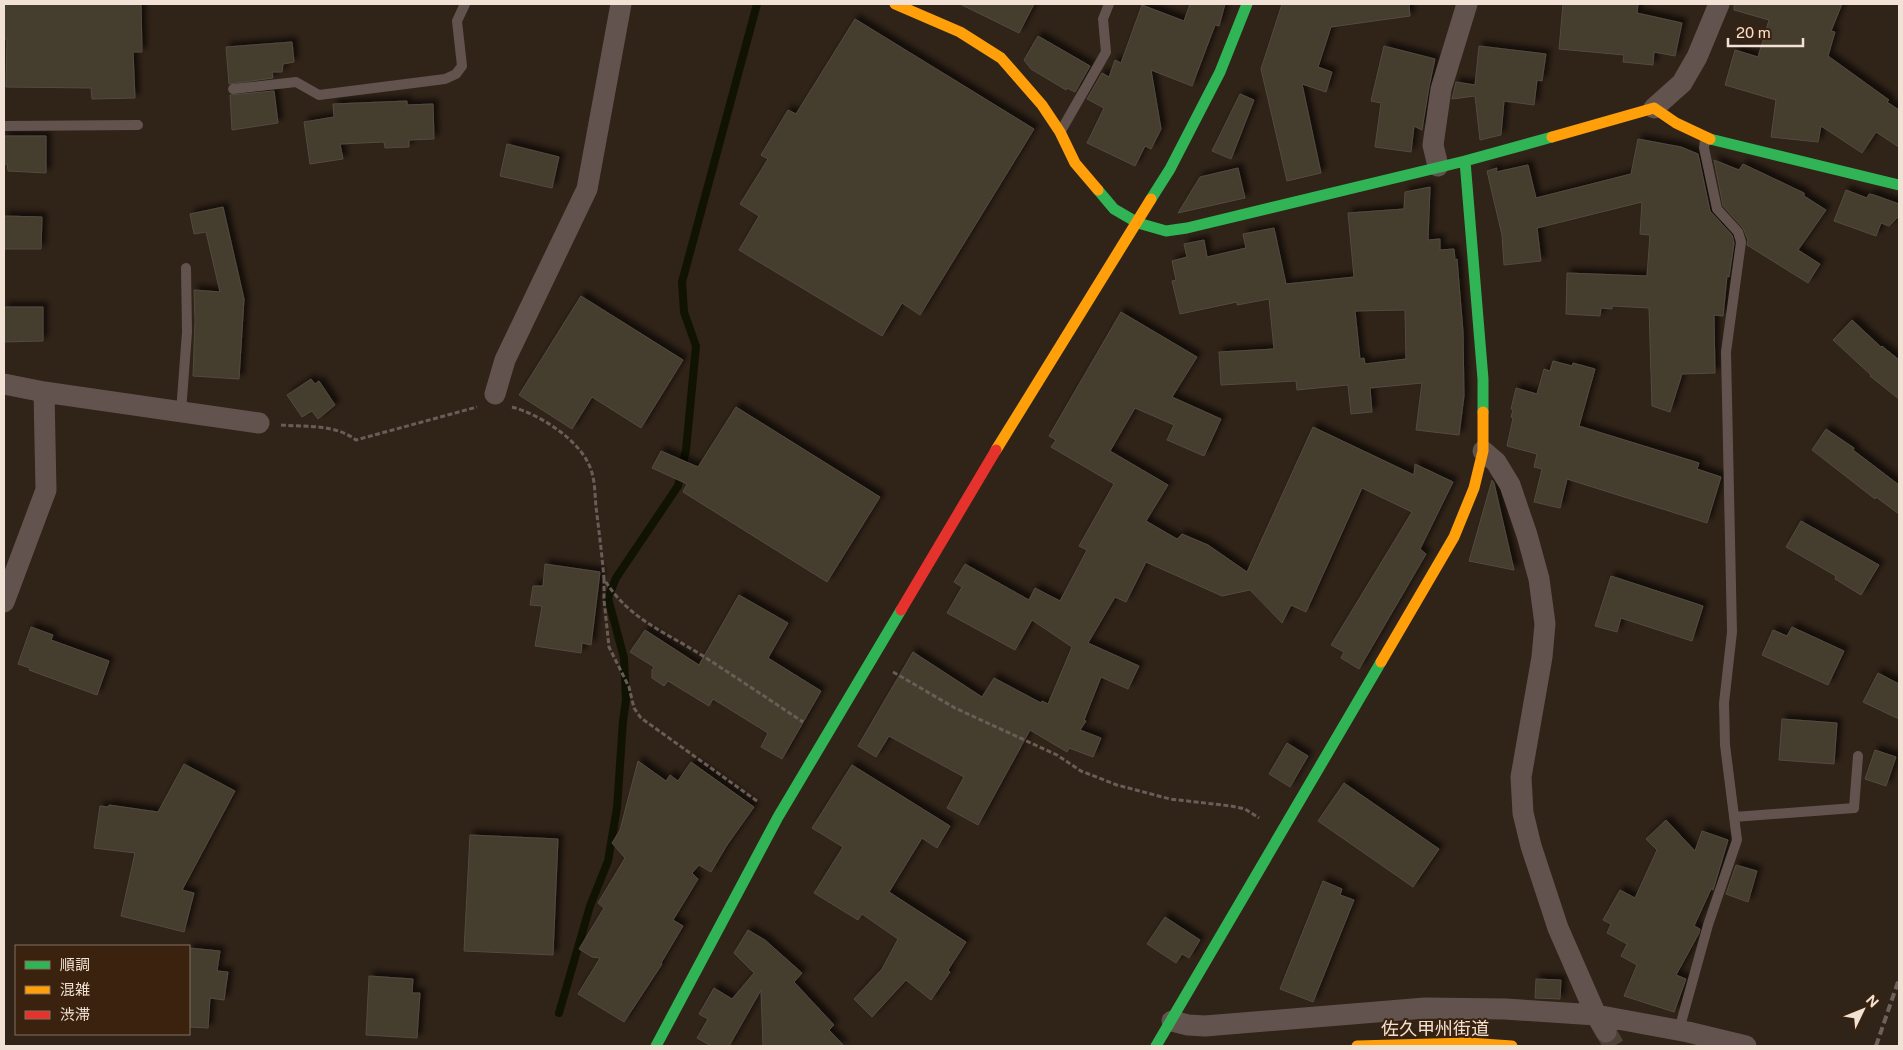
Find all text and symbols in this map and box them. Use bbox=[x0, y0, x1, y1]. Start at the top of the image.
scale bar bbox=[1728, 15, 1803, 47]
text: 20 m bbox=[1736, 24, 1771, 41]
legend bbox=[15, 945, 190, 1035]
text: 順調 bbox=[60, 956, 90, 973]
text: 混雑 bbox=[60, 981, 90, 998]
north arrow bbox=[1838, 985, 1888, 1035]
text: N bbox=[1863, 992, 1882, 1011]
text: 渋滞 bbox=[60, 1006, 90, 1023]
street label: 佐久甲州街道 bbox=[1381, 1018, 1489, 1039]

